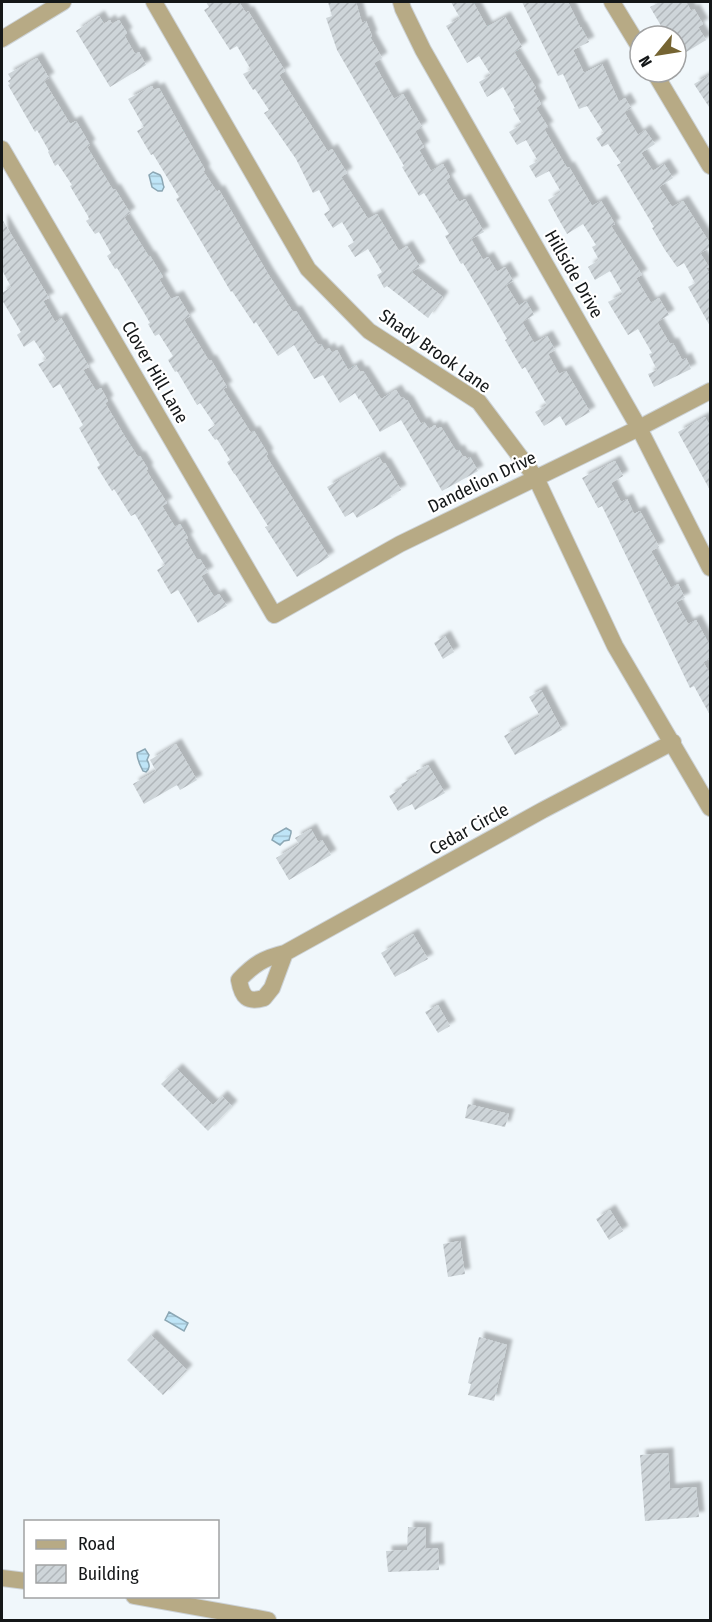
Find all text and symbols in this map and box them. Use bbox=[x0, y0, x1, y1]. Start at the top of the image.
north arrow bbox=[628, 24, 688, 84]
text: N bbox=[635, 52, 656, 70]
street label: Hillside Drive bbox=[540, 226, 608, 322]
street label: Shady Brook Lane bbox=[375, 304, 495, 398]
street label: Clover Hill Lane bbox=[117, 317, 193, 427]
street label: Dandelion Drive bbox=[424, 446, 540, 518]
street label: Cedar Circle bbox=[425, 798, 513, 860]
legend bbox=[24, 1520, 219, 1598]
text: Road bbox=[78, 1533, 115, 1555]
text: Building bbox=[78, 1563, 139, 1585]

